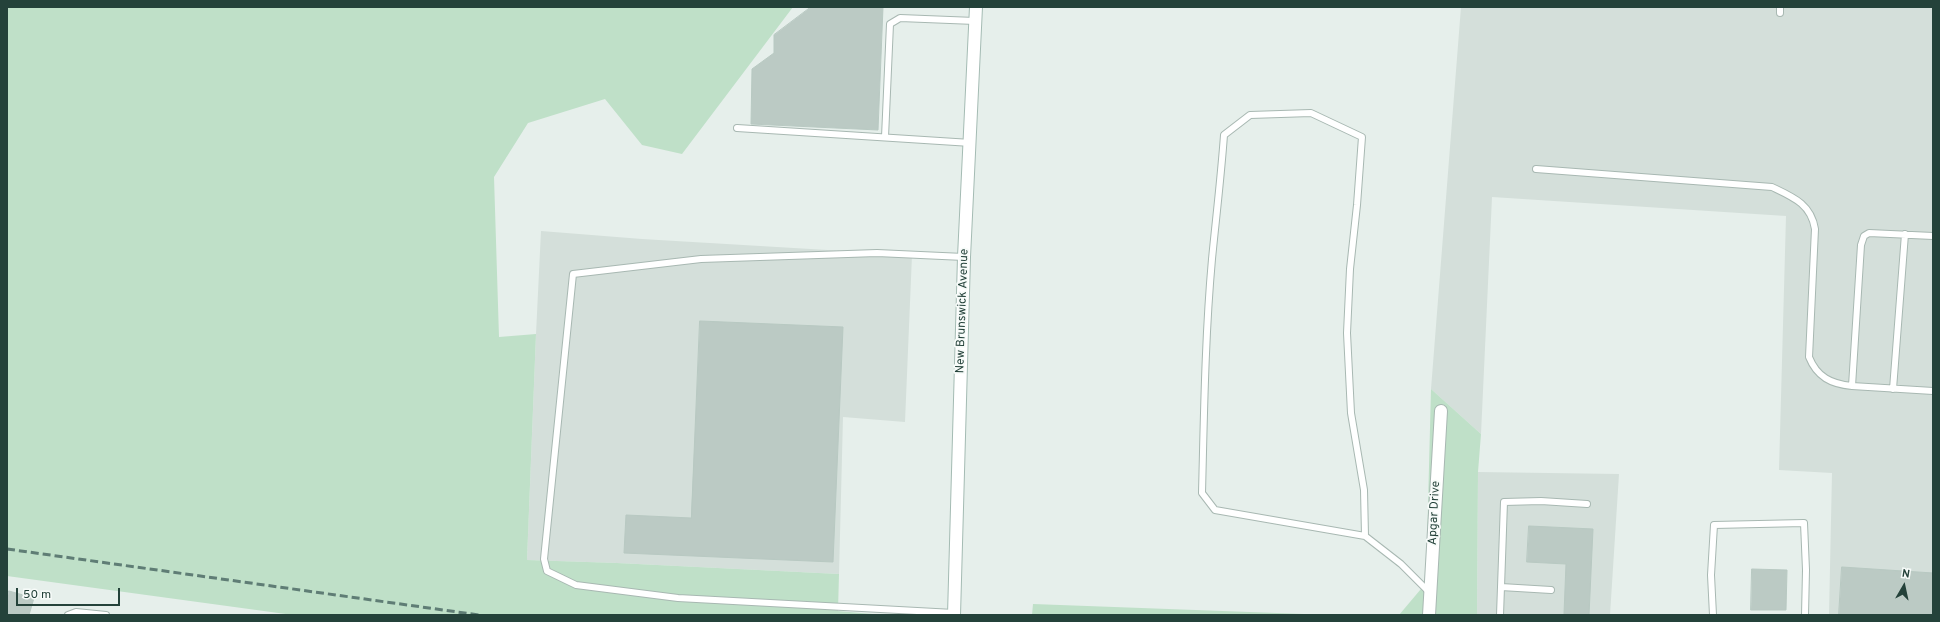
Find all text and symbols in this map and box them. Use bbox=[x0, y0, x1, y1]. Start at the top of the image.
street label: New Brunswick Avenue bbox=[954, 248, 972, 374]
street label: Apgar Drive bbox=[1426, 480, 1444, 546]
north arrow bbox=[1884, 566, 1924, 606]
text: N bbox=[1901, 567, 1911, 582]
scale bar bbox=[18, 580, 122, 606]
text: 50 m bbox=[23, 587, 51, 603]

